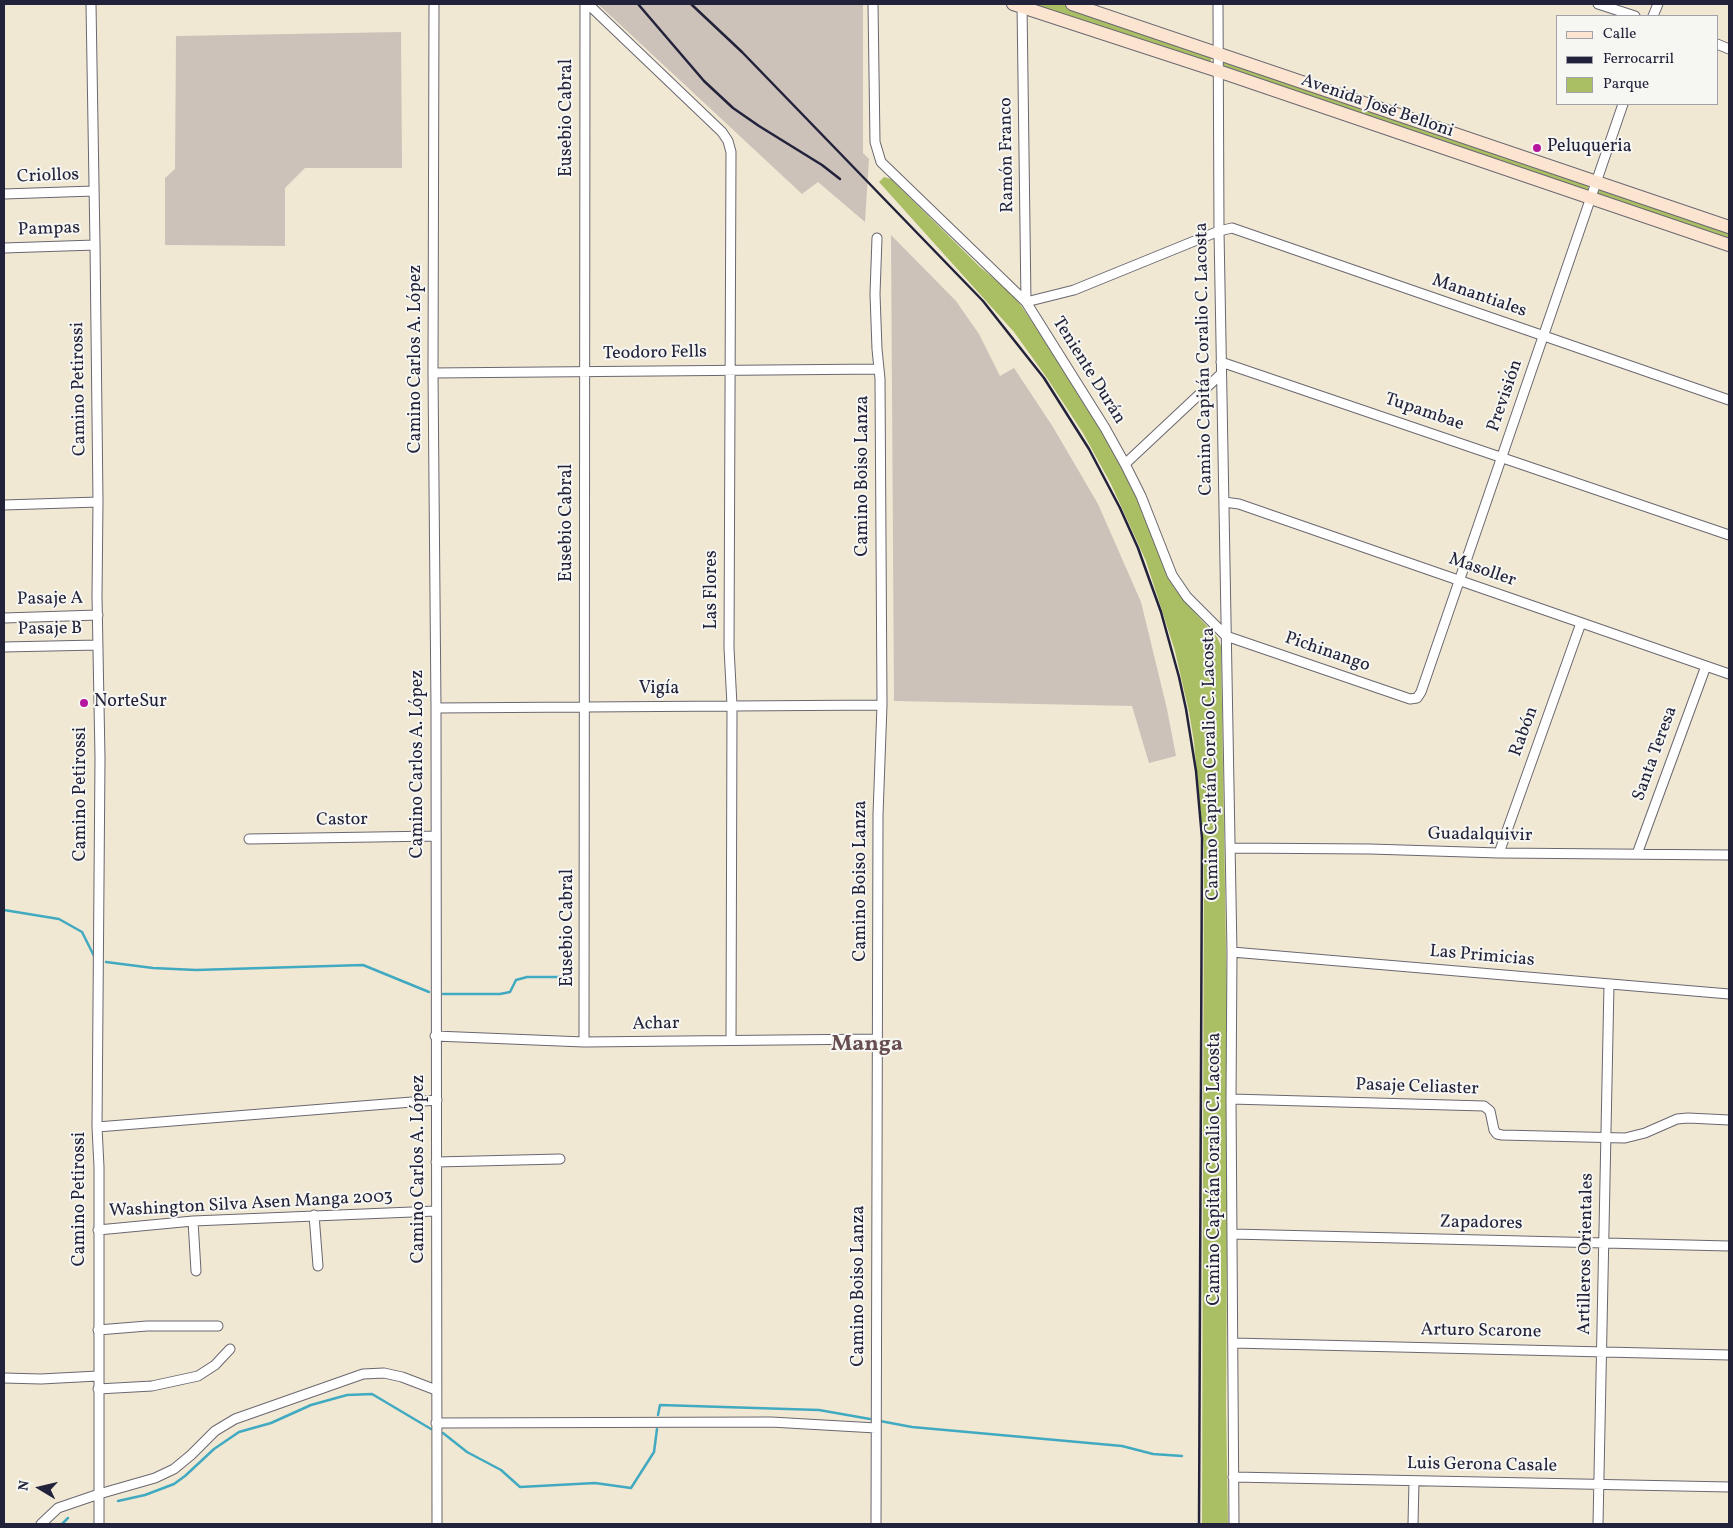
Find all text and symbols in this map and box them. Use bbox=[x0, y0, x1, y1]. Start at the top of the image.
legend bbox=[1556, 15, 1718, 105]
text: Calle bbox=[1603, 24, 1636, 45]
text: Ferrocarril bbox=[1603, 49, 1674, 70]
street label: Eusebio Cabral bbox=[557, 59, 579, 177]
street label: Avenida José Belloni bbox=[1298, 71, 1456, 143]
text: Parque bbox=[1603, 74, 1649, 95]
street label: Ramón Franco bbox=[996, 97, 1020, 213]
place label: Peluqueria bbox=[1547, 137, 1632, 159]
marker: Peluqueria bbox=[1531, 142, 1543, 154]
street label: Criollos bbox=[17, 165, 79, 189]
street label: Pampas bbox=[17, 218, 81, 242]
street label: Camino Capitán Coralio C. Lacosta bbox=[1192, 222, 1218, 496]
street label: Camino Carlos A. López bbox=[406, 265, 428, 453]
street label: Manantiales bbox=[1429, 271, 1529, 323]
street label: Teniente Durán bbox=[1047, 314, 1129, 428]
street label: Camino Petirossi bbox=[68, 322, 92, 456]
street label: Teodoro Fells bbox=[603, 342, 707, 366]
street label: Previsión bbox=[1484, 357, 1528, 435]
street label: Tupambae bbox=[1382, 389, 1466, 437]
street label: Camino Boiso Lanza bbox=[853, 396, 875, 556]
street label: Eusebio Cabral bbox=[557, 464, 579, 582]
street label: Masoller bbox=[1446, 549, 1518, 593]
street label: Las Flores bbox=[702, 550, 724, 630]
street label: Pasaje A bbox=[17, 589, 83, 611]
street label: Pasaje B bbox=[18, 619, 82, 641]
street label: Camino Capitán Coralio C. Lacosta bbox=[1199, 627, 1225, 901]
street label: Pichinango bbox=[1281, 628, 1373, 678]
street label: Camino Carlos A. López bbox=[408, 670, 430, 858]
street label: Vigía bbox=[639, 679, 679, 701]
place label: NorteSur bbox=[94, 692, 167, 714]
marker: NorteSur bbox=[78, 697, 90, 709]
street label: Rabón bbox=[1506, 704, 1544, 760]
street label: Santa Teresa bbox=[1629, 704, 1683, 804]
street label: Camino Petirossi bbox=[71, 727, 93, 861]
street label: Camino Boiso Lanza bbox=[851, 801, 873, 961]
street label: Castor bbox=[316, 810, 368, 832]
street label: Guadalquivir bbox=[1428, 824, 1532, 848]
street label: Eusebio Cabral bbox=[558, 869, 580, 987]
street label: Las Primicias bbox=[1429, 942, 1535, 972]
street label: Achar bbox=[632, 1014, 680, 1036]
street label: Camino Capitán Coralio C. Lacosta bbox=[1205, 1032, 1227, 1306]
district label: Manga bbox=[831, 1033, 903, 1059]
street label: Camino Carlos A. López bbox=[409, 1075, 431, 1263]
street label: Pasaje Celiaster bbox=[1355, 1075, 1479, 1101]
street label: Camino Petirossi bbox=[70, 1132, 92, 1266]
street label: Artilleros Orientales bbox=[1575, 1173, 1599, 1335]
street label: Washington Silva Asen Manga 2003 bbox=[109, 1187, 393, 1223]
street label: Camino Boiso Lanza bbox=[849, 1206, 871, 1366]
street label: Zapadores bbox=[1439, 1212, 1523, 1236]
street label: Arturo Scarone bbox=[1420, 1320, 1542, 1344]
street label: Luis Gerona Casale bbox=[1407, 1454, 1557, 1478]
north arrow bbox=[15, 1463, 65, 1513]
text: N bbox=[15, 1479, 35, 1492]

